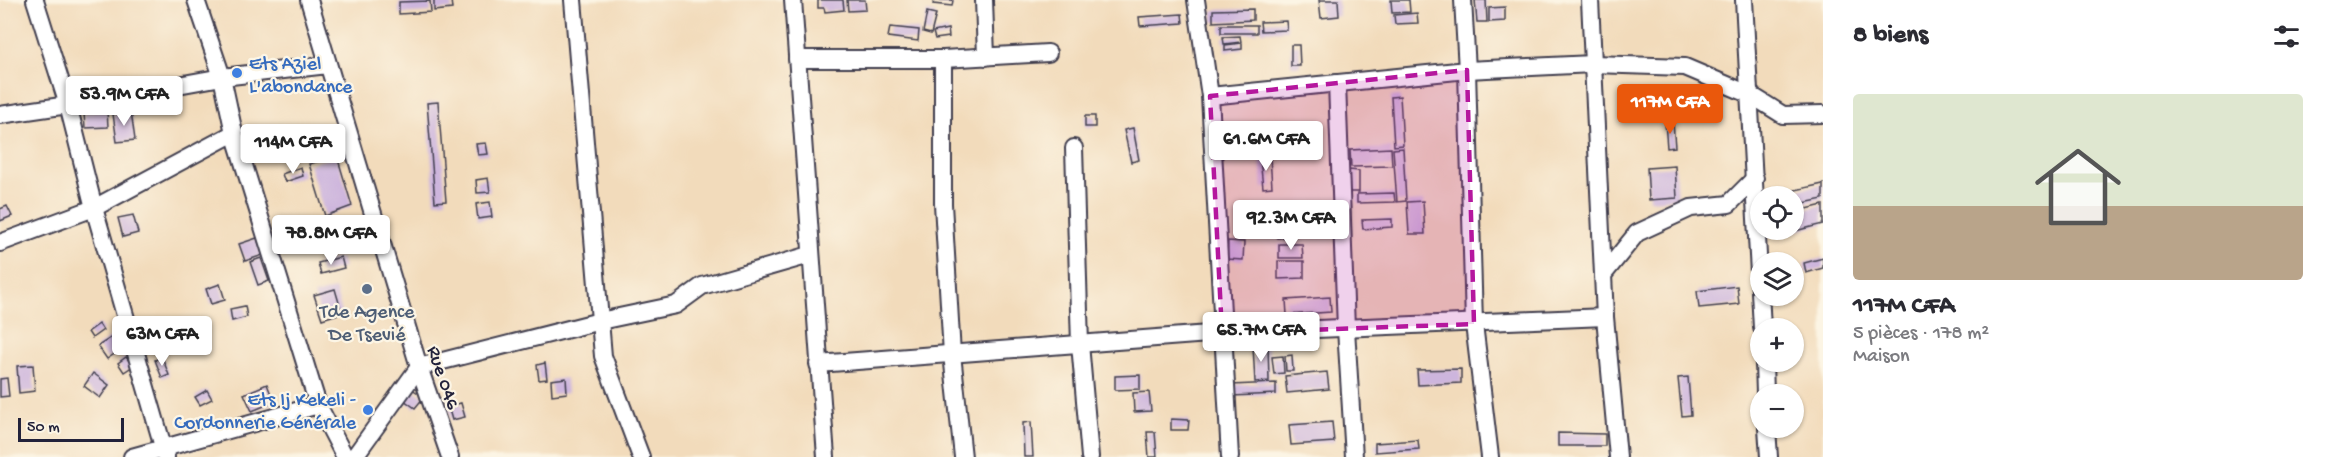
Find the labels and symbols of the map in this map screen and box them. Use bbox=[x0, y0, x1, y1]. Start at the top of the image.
place label: Ets Aziel L'abondance bbox=[249, 54, 353, 100]
marker: Ets Aziel L'abondance bbox=[230, 66, 244, 80]
pin: 53.9M CFA bbox=[55, 76, 193, 127]
pin: 117M CFA bbox=[1608, 84, 1732, 135]
pin: 61.6M CFA bbox=[1197, 121, 1335, 172]
pin: 114M CFA bbox=[231, 124, 355, 175]
pin: 92.3M CFA bbox=[1222, 200, 1360, 251]
pin: 78.8M CFA bbox=[262, 215, 400, 266]
marker: Tde Agence De Tsevié bbox=[360, 282, 374, 296]
place label: Tde Agence De Tsevié bbox=[319, 302, 415, 348]
pin: 65.7M CFA bbox=[1192, 312, 1330, 363]
pin: 63M CFA bbox=[107, 316, 217, 367]
street label: Rue 046 bbox=[420, 343, 464, 414]
place label: Ets Ij Kekeli - Cordonnerie Générale bbox=[174, 390, 357, 436]
marker: Ets Ij Kekeli - Cordonnerie Générale bbox=[361, 403, 375, 417]
scale bar bbox=[18, 415, 124, 442]

